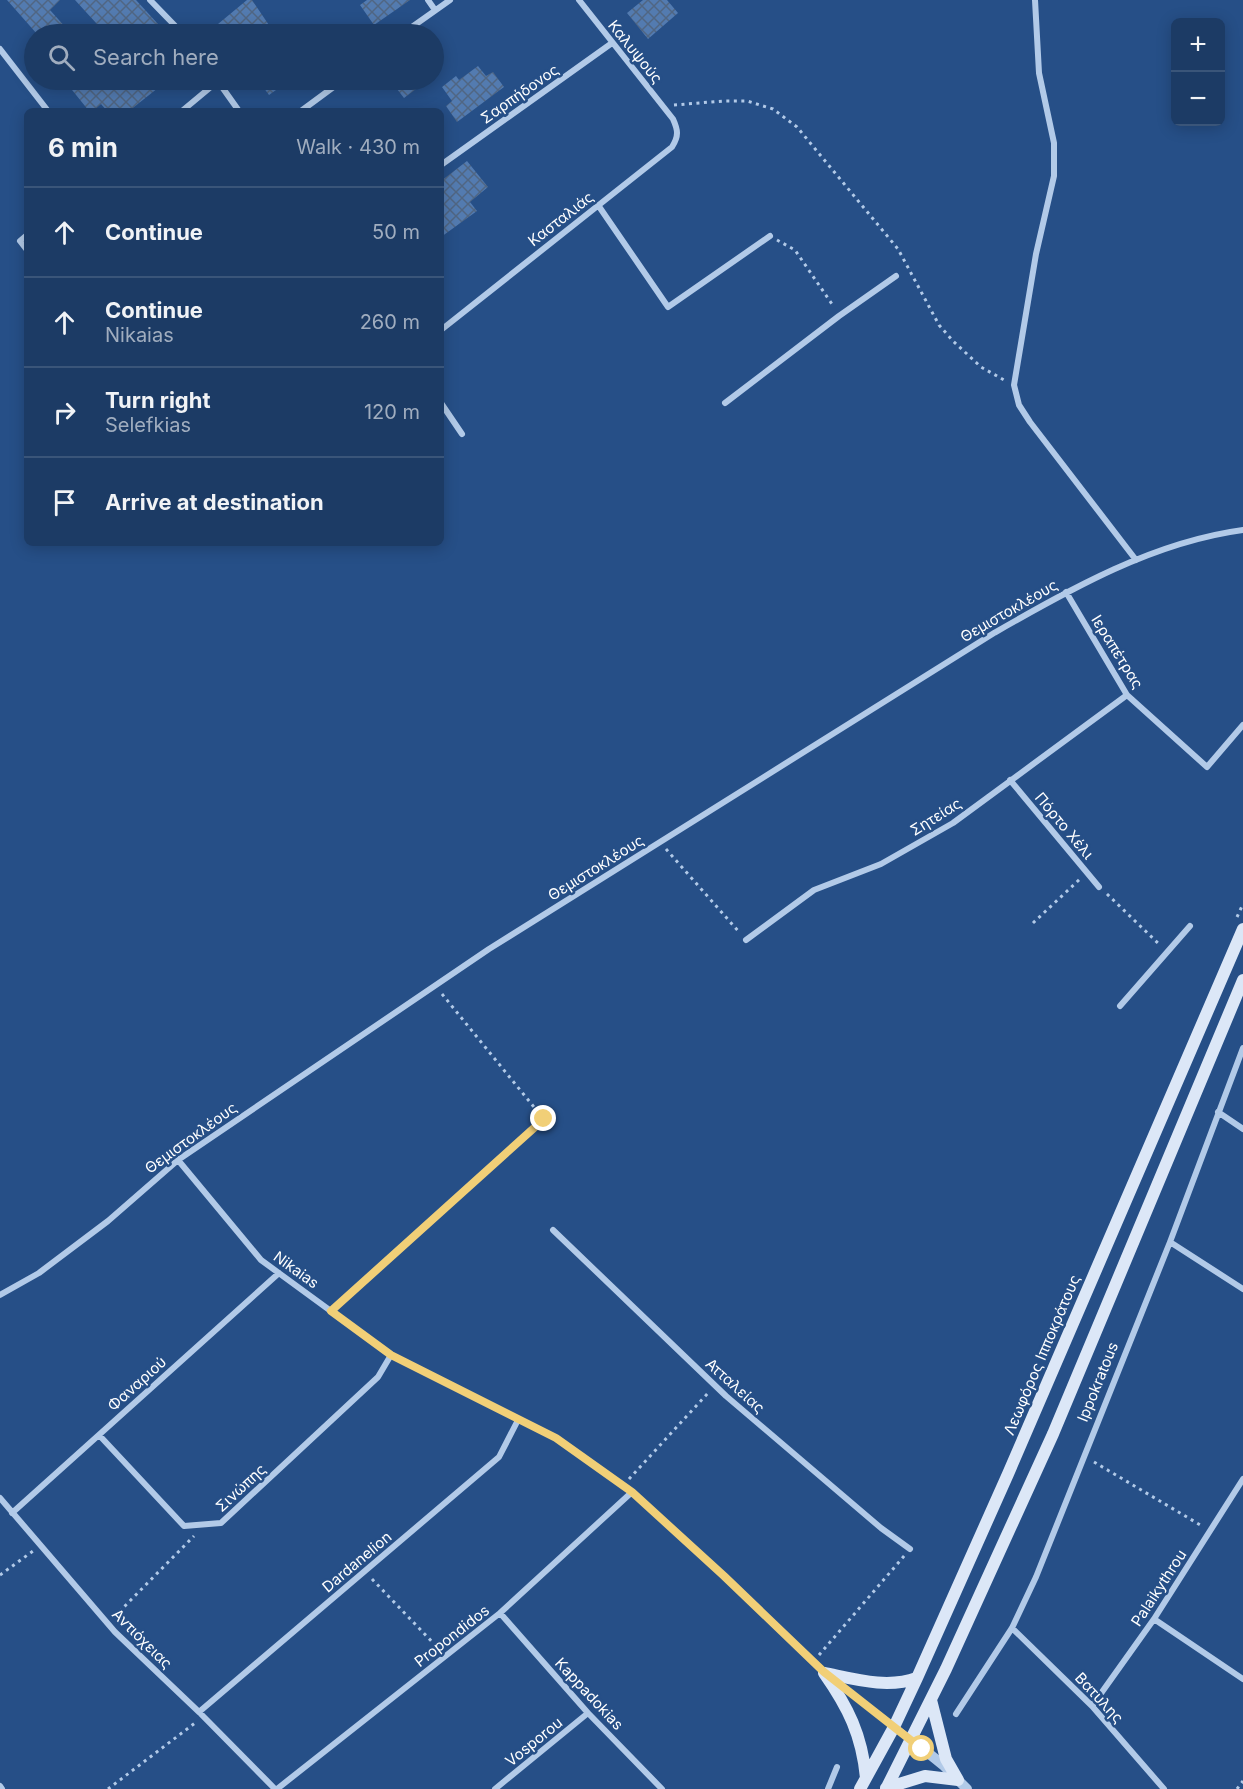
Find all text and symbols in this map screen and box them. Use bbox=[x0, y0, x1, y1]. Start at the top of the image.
street label: Καλυψούς bbox=[604, 16, 667, 87]
map controls bbox=[1171, 18, 1225, 126]
button: + bbox=[1171, 18, 1225, 72]
search box bbox=[24, 24, 444, 90]
icon: search bbox=[45, 41, 78, 74]
text: Search here bbox=[93, 44, 219, 70]
street label: Σαρπήδονος bbox=[477, 60, 562, 127]
button: − bbox=[1171, 72, 1225, 126]
text: 6 min bbox=[48, 132, 118, 163]
text: Walk · 430 m bbox=[296, 135, 420, 159]
street label: Κασταλιάς bbox=[524, 187, 597, 250]
icon: ahead bbox=[48, 216, 81, 249]
text: Continue bbox=[105, 219, 203, 245]
text: 50 m bbox=[372, 220, 420, 244]
text: Continue bbox=[105, 297, 203, 323]
icon: ahead bbox=[48, 306, 81, 339]
text: 260 m bbox=[360, 310, 420, 334]
text: Nikaias bbox=[105, 323, 174, 347]
text: Turn right bbox=[105, 387, 211, 413]
icon: right bbox=[48, 396, 81, 429]
text: 120 m bbox=[364, 400, 420, 424]
text: Selefkias bbox=[105, 413, 191, 437]
icon: arrive bbox=[48, 486, 81, 519]
text: Arrive at destination bbox=[105, 489, 324, 515]
street label: Θεμιστοκλέους bbox=[957, 575, 1061, 646]
street label: Ιεραπέτρας bbox=[1087, 611, 1148, 692]
street label: Πόρτο Χέλι bbox=[1031, 788, 1098, 863]
street label: Σητείας bbox=[907, 793, 965, 840]
street label: Θεμιστοκλέους bbox=[544, 831, 647, 905]
street label: Θεμιστοκλέους bbox=[141, 1098, 240, 1177]
route end bbox=[530, 1105, 556, 1131]
street label: Nikaias bbox=[270, 1247, 323, 1292]
street label: Λεωφόρος Ιπποκράτους bbox=[999, 1272, 1084, 1438]
street label: Ippokratous bbox=[1073, 1339, 1122, 1424]
street label: Φαναριού bbox=[103, 1352, 170, 1415]
street label: Ατταλείας bbox=[702, 1354, 769, 1417]
street label: Σινώπης bbox=[212, 1460, 270, 1516]
street label: Dardanelion bbox=[318, 1527, 395, 1596]
street label: Palaikythrou bbox=[1127, 1546, 1190, 1630]
street label: Propondidos bbox=[410, 1600, 493, 1671]
street label: Αντιόχειας bbox=[108, 1605, 176, 1673]
street label: Kappadokias bbox=[551, 1654, 628, 1734]
street label: Βατυλης bbox=[1071, 1668, 1128, 1727]
street label: Vosporou bbox=[501, 1713, 566, 1770]
route start bbox=[908, 1735, 934, 1761]

